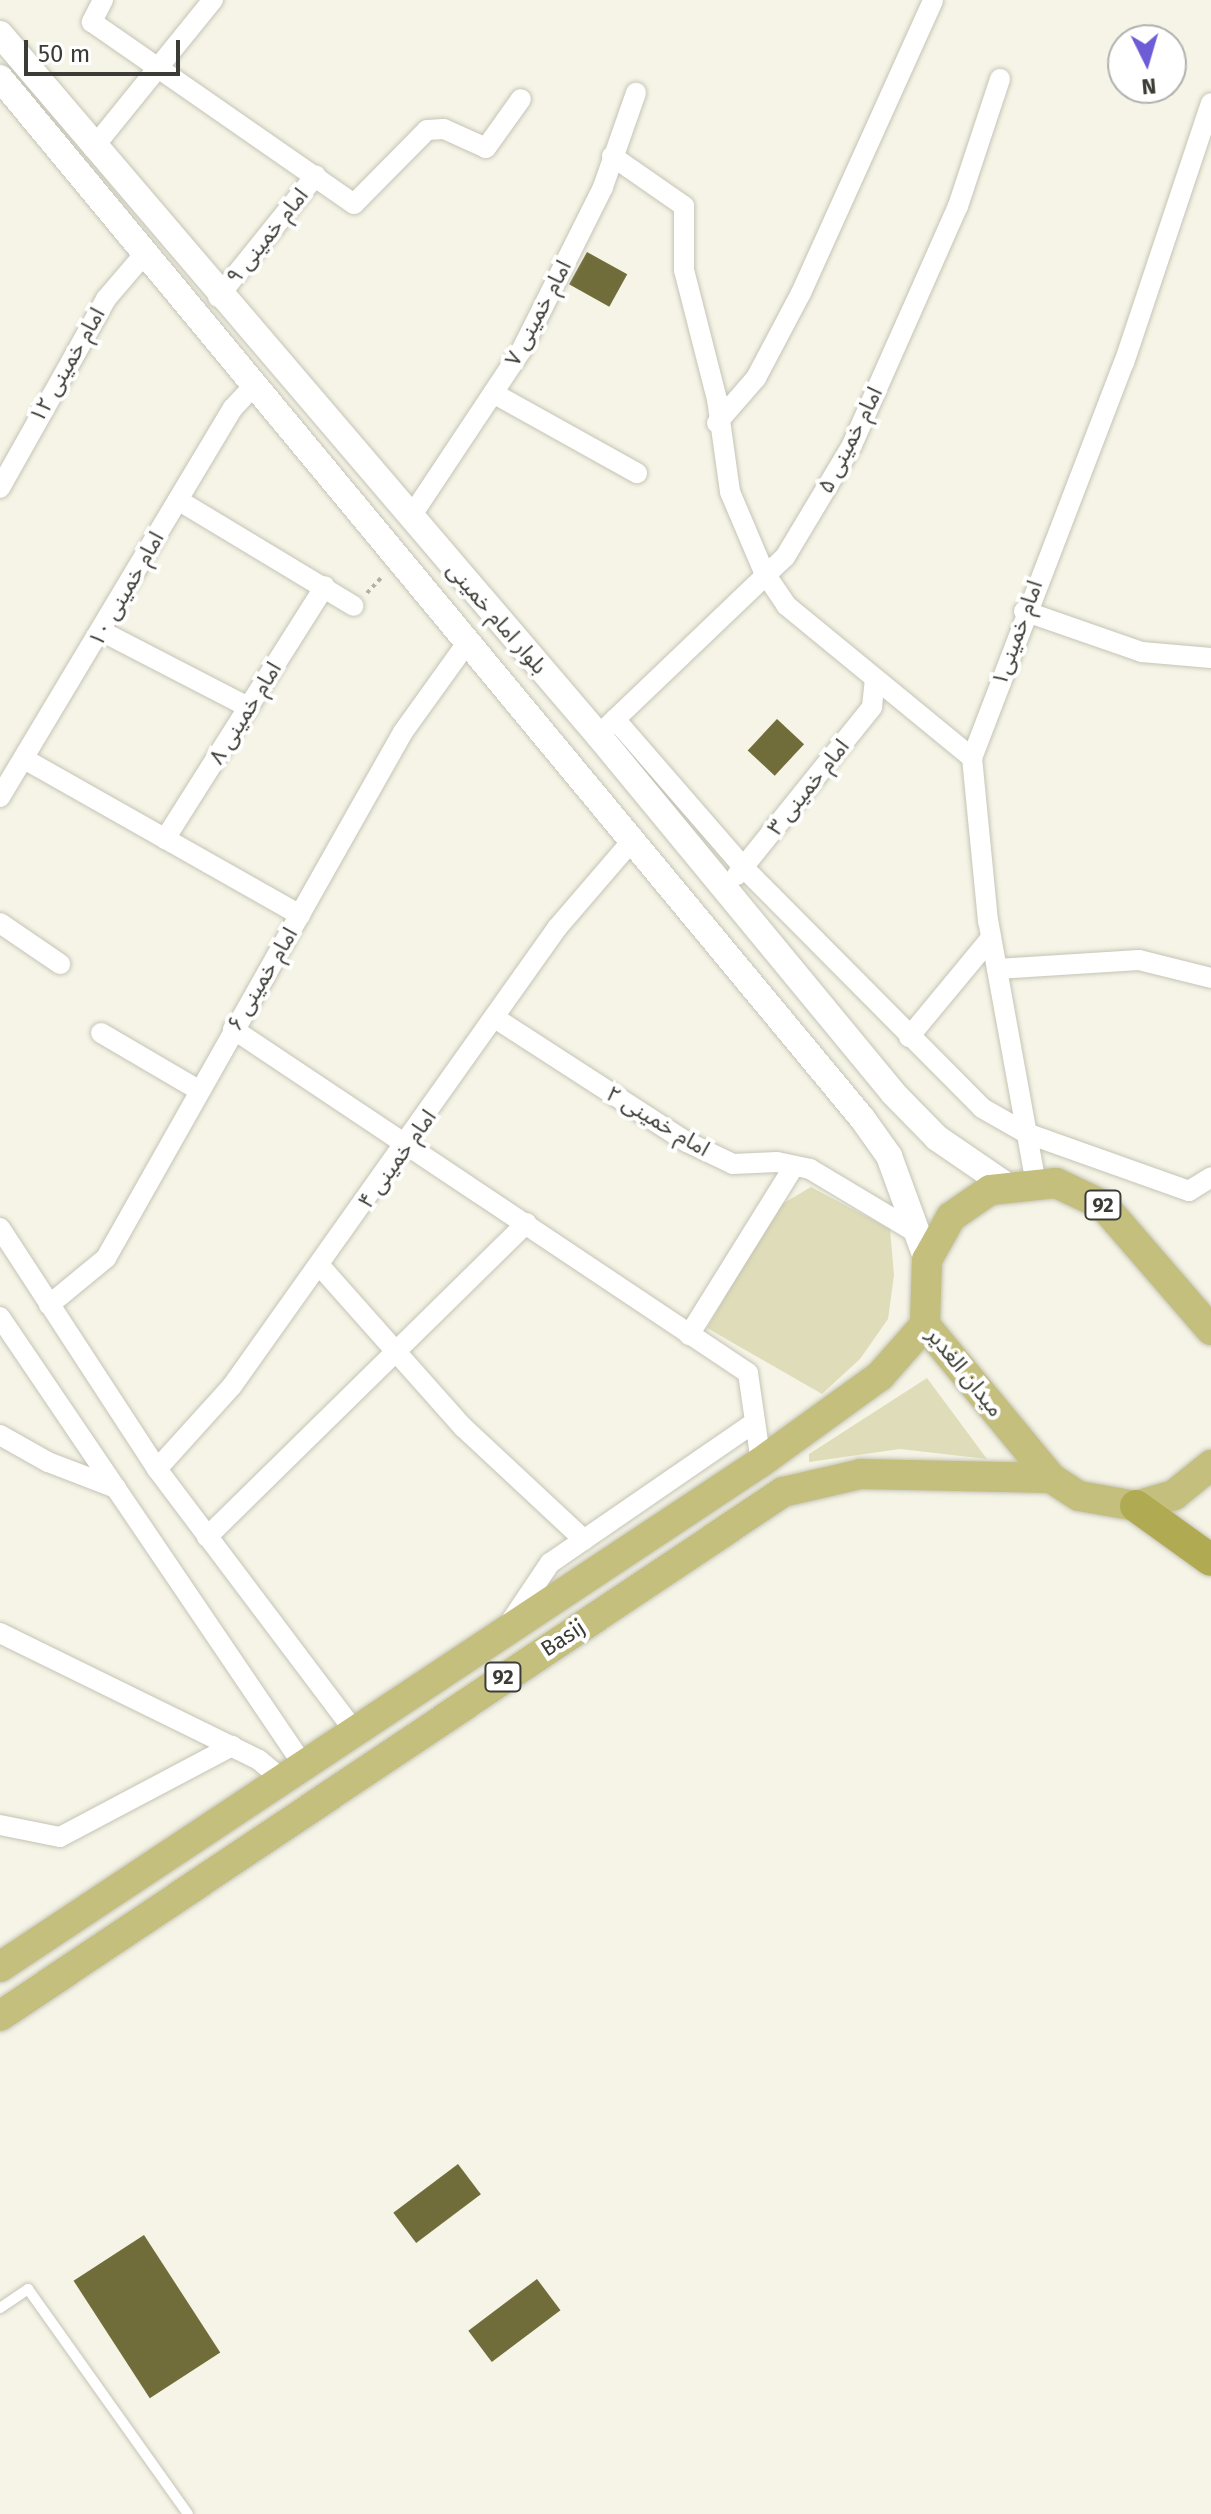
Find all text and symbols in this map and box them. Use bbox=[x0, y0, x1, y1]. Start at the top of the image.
scale bar bbox=[28, 24, 184, 74]
north arrow bbox=[1107, 24, 1187, 104]
text: 50 m bbox=[38, 40, 90, 68]
text: N bbox=[1141, 72, 1157, 100]
street label: امام خمینی ۹ bbox=[220, 183, 314, 289]
street label: امام خمینی ۷ bbox=[499, 256, 577, 370]
street label: امام خمینی ۱۲ bbox=[23, 303, 111, 427]
street label: امام خمینی ۵ bbox=[812, 382, 888, 498]
street label: امام خمینی ۱۰ bbox=[82, 527, 170, 651]
street label: بلوار امام خمینی bbox=[441, 557, 553, 679]
street label: امام خمینی۱ bbox=[986, 577, 1048, 689]
street label: امام خمینی ۸ bbox=[203, 657, 287, 769]
street label: امام خمینی ۳ bbox=[761, 734, 855, 840]
street label: امام خمینی ۶ bbox=[221, 923, 303, 1035]
street label: امام خمینی ۲ bbox=[602, 1080, 714, 1162]
street label: امام خمینی ۴ bbox=[352, 1104, 442, 1214]
road number: 92 bbox=[1083, 1189, 1123, 1221]
street label: میدان الغدیر bbox=[921, 1322, 1009, 1422]
street label: Basij bbox=[536, 1614, 590, 1662]
road number: 92 bbox=[483, 1661, 523, 1693]

